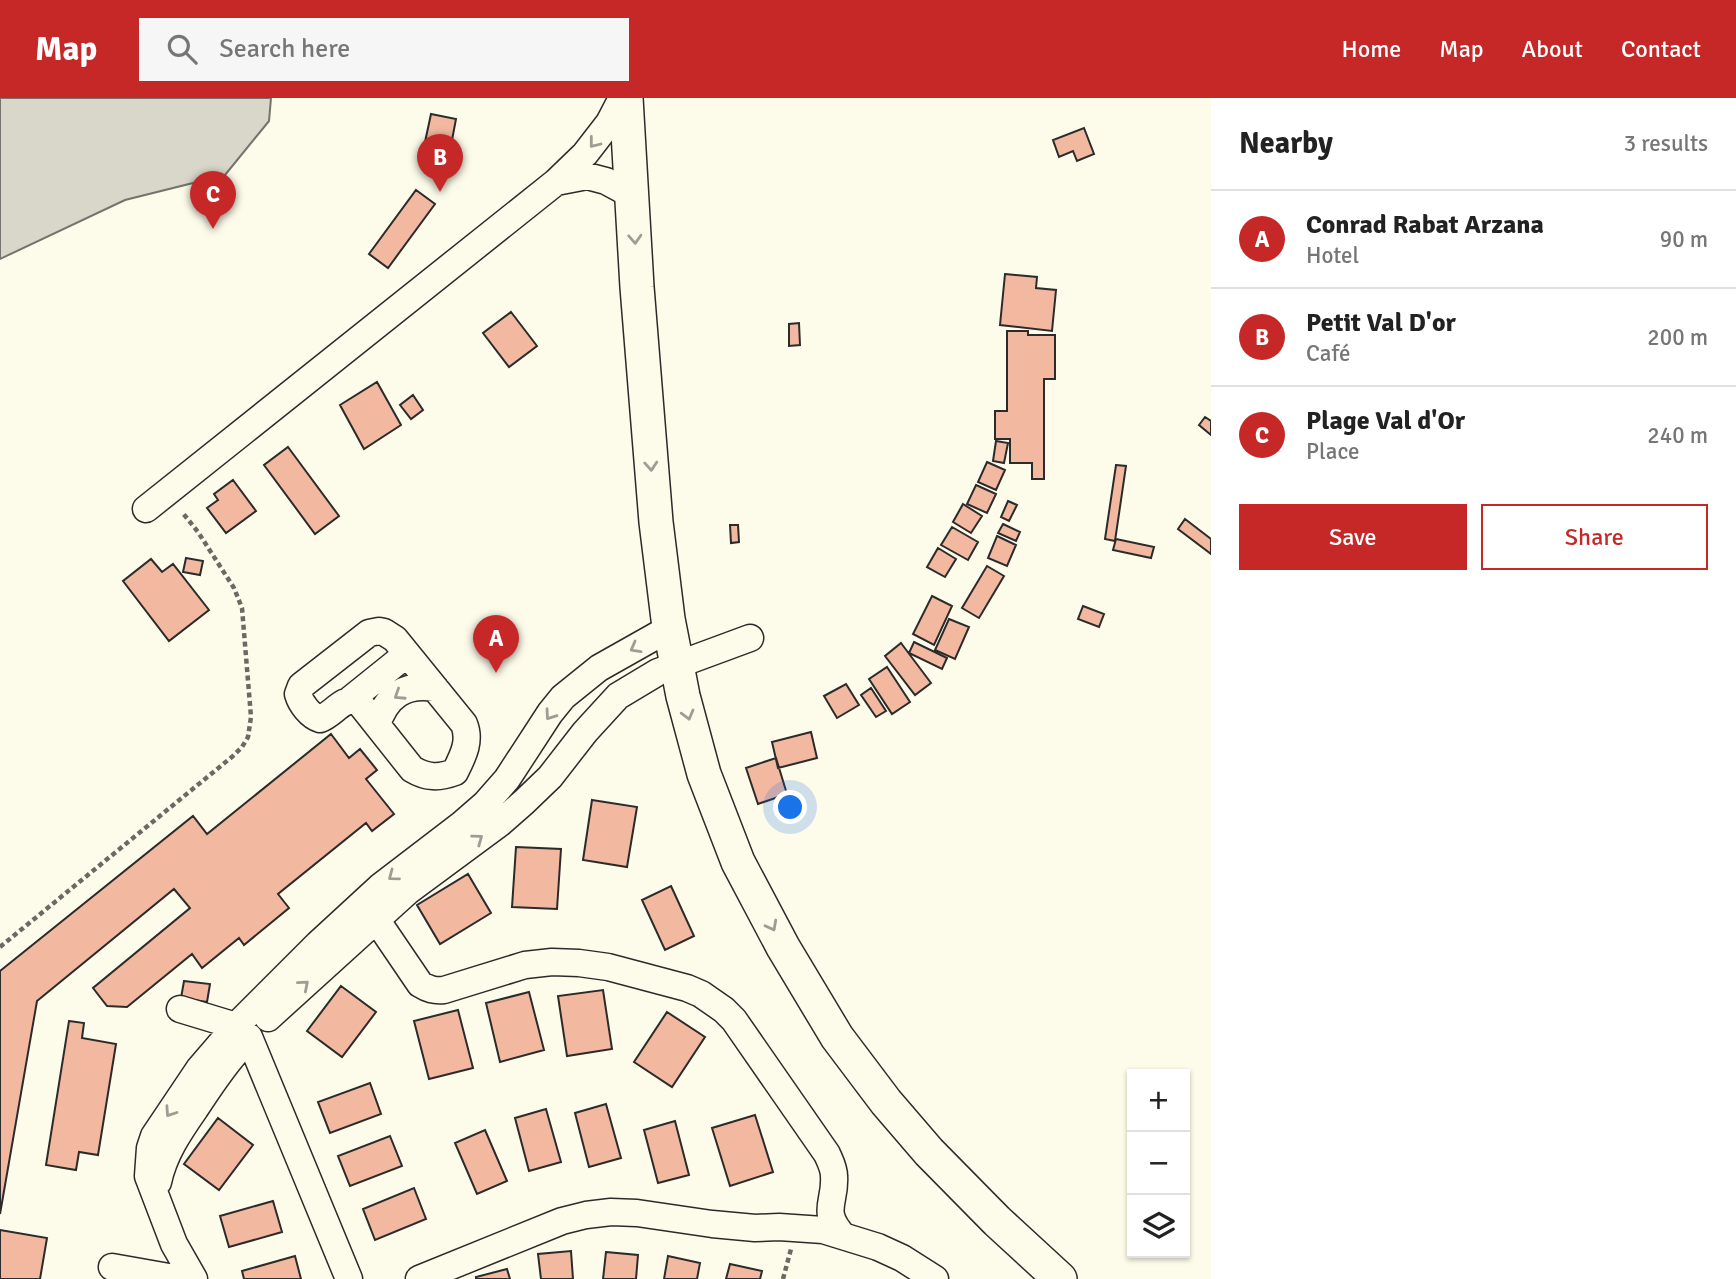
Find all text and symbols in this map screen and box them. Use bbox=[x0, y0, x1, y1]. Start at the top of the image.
search box bbox=[139, 18, 629, 81]
text: Map bbox=[35, 29, 97, 70]
icon: search bbox=[163, 30, 201, 68]
text: Search here bbox=[219, 33, 350, 65]
text: Home bbox=[1341, 34, 1401, 64]
text: Map bbox=[1439, 34, 1484, 64]
text: About bbox=[1522, 34, 1583, 64]
text: Contact bbox=[1621, 34, 1701, 64]
text: Nearby bbox=[1239, 125, 1333, 162]
text: 3 results bbox=[1624, 129, 1708, 158]
pin: B bbox=[417, 134, 463, 192]
one-way arrow bbox=[589, 136, 602, 148]
pin: C bbox=[190, 171, 236, 229]
text: Conrad Rabat Arzana bbox=[1306, 209, 1544, 241]
text: A bbox=[1255, 225, 1269, 254]
text: 90 m bbox=[1660, 225, 1708, 254]
one-way arrow bbox=[627, 234, 642, 245]
text: Hotel bbox=[1306, 241, 1359, 270]
text: Petit Val D'or bbox=[1306, 307, 1456, 339]
text: B bbox=[1255, 323, 1269, 352]
text: 200 m bbox=[1647, 323, 1708, 352]
text: Café bbox=[1306, 339, 1350, 368]
text: Plage Val d'Or bbox=[1306, 405, 1465, 437]
text: C bbox=[1255, 421, 1269, 450]
text: 240 m bbox=[1647, 421, 1708, 450]
text: Place bbox=[1306, 437, 1360, 466]
one-way arrow bbox=[644, 461, 659, 472]
button: Save bbox=[1239, 504, 1467, 570]
button: Share bbox=[1481, 504, 1708, 570]
pin: A bbox=[473, 615, 519, 673]
one-way arrow bbox=[629, 640, 642, 653]
one-way arrow bbox=[394, 686, 407, 699]
one-way arrow bbox=[546, 707, 558, 720]
one-way arrow bbox=[680, 709, 694, 721]
your location bbox=[773, 790, 807, 824]
one-way arrow bbox=[470, 834, 483, 847]
one-way arrow bbox=[389, 868, 401, 881]
one-way arrow bbox=[763, 919, 777, 931]
one-way arrow bbox=[296, 981, 309, 993]
map controls bbox=[1127, 1069, 1190, 1258]
button: + bbox=[1127, 1069, 1190, 1132]
one-way arrow bbox=[166, 1104, 178, 1117]
button: − bbox=[1127, 1132, 1190, 1195]
button: layers bbox=[1127, 1195, 1190, 1258]

